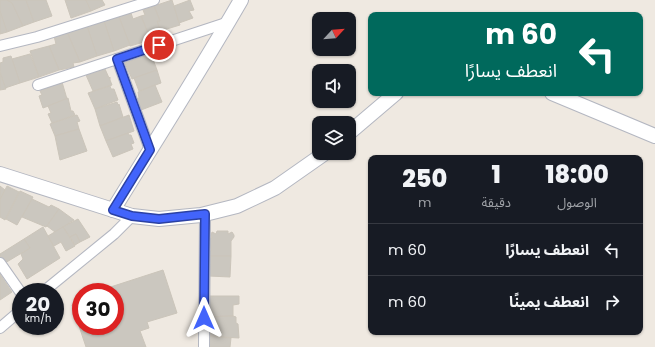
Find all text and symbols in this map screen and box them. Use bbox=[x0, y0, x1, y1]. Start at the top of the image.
north arrow bbox=[312, 12, 356, 56]
map controls bbox=[312, 12, 356, 160]
text: 60 m bbox=[485, 15, 557, 54]
pin bbox=[142, 28, 176, 62]
icon: left bbox=[571, 28, 623, 80]
icon: arrive bbox=[148, 34, 170, 56]
text: انعطف يسارًا bbox=[465, 58, 557, 83]
button: sound bbox=[312, 64, 356, 108]
button: layers bbox=[312, 116, 356, 160]
text: 1 bbox=[492, 158, 501, 191]
text: 18:00 bbox=[545, 158, 609, 191]
text: 250 bbox=[402, 162, 447, 195]
text: m bbox=[418, 193, 431, 212]
text: دقيقة bbox=[481, 193, 511, 212]
text: الوصول bbox=[557, 193, 597, 212]
text: 60 m bbox=[388, 239, 426, 260]
text: انعطف يسارًا bbox=[505, 239, 589, 260]
icon: left bbox=[601, 239, 623, 261]
speed limit sign: 30 bbox=[72, 283, 124, 335]
text: 20 bbox=[26, 290, 50, 318]
text: 60 m bbox=[388, 291, 426, 312]
text: انعطف يمينًا bbox=[509, 291, 589, 312]
icon: right bbox=[601, 291, 623, 313]
position arrow bbox=[183, 297, 225, 339]
text: km/h bbox=[25, 311, 51, 326]

